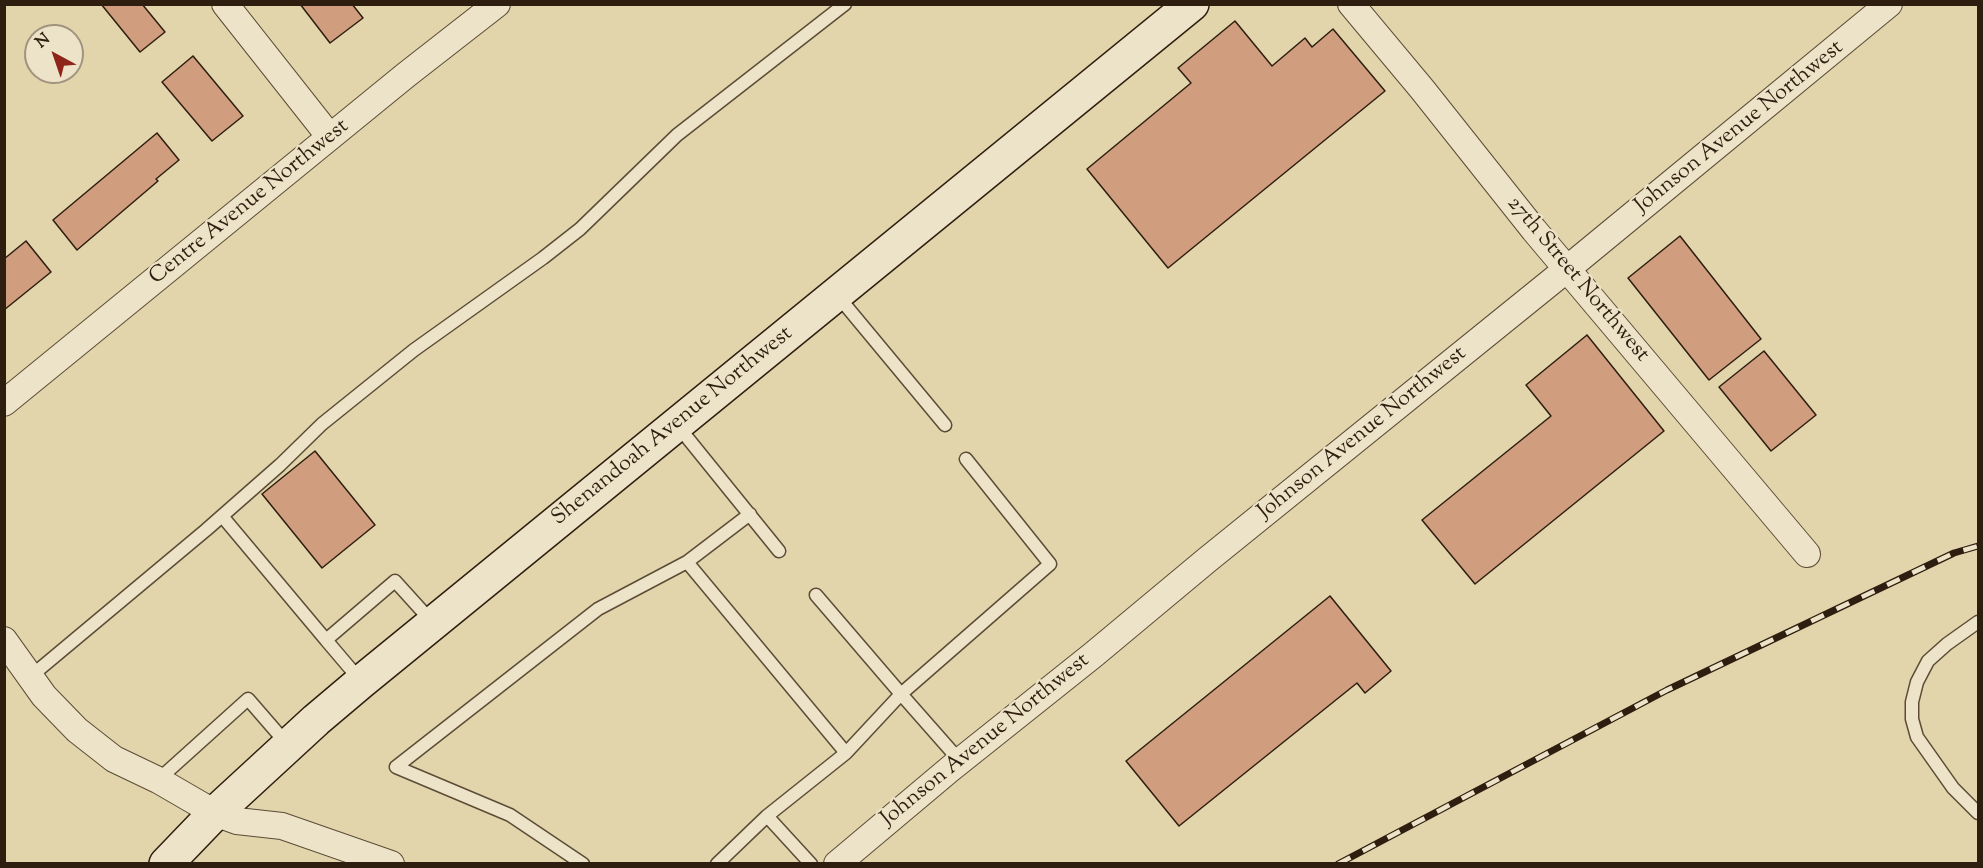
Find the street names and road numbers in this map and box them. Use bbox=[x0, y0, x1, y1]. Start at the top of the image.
street label: Johnson Avenue Northwest bbox=[1630, 36, 1850, 220]
street label: Centre Avenue Northwest bbox=[145, 114, 355, 292]
street label: 27th Street Northwest bbox=[1500, 192, 1654, 368]
street label: Shenandoah Avenue Northwest bbox=[547, 322, 799, 532]
street label: Johnson Avenue Northwest bbox=[1253, 342, 1473, 526]
street label: Johnson Avenue Northwest bbox=[876, 649, 1096, 833]

